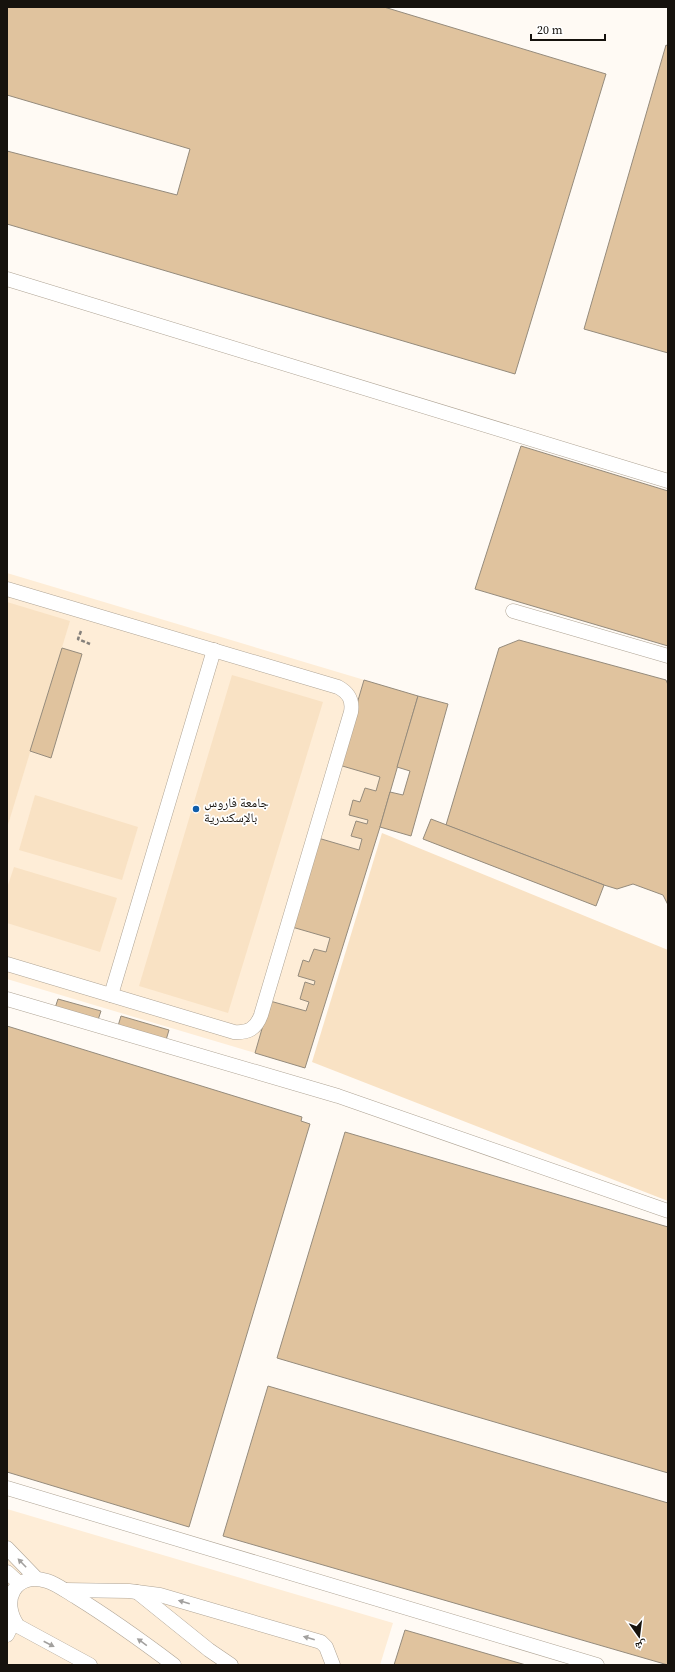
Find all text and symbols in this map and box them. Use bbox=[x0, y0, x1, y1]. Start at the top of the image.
scale bar bbox=[531, 16, 605, 42]
text: 20 m bbox=[537, 22, 563, 38]
place label: جامعة فاروس بالإسكندرية bbox=[204, 794, 269, 826]
marker: جامعة فاروس بالإسكندرية bbox=[191, 804, 201, 814]
one-way arrow bbox=[17, 1558, 27, 1568]
one-way arrow bbox=[178, 1599, 190, 1605]
north arrow bbox=[619, 1616, 659, 1656]
one-way arrow bbox=[302, 1635, 314, 1641]
text: ش bbox=[634, 1637, 649, 1654]
one-way arrow bbox=[137, 1638, 147, 1646]
one-way arrow bbox=[43, 1640, 54, 1647]

